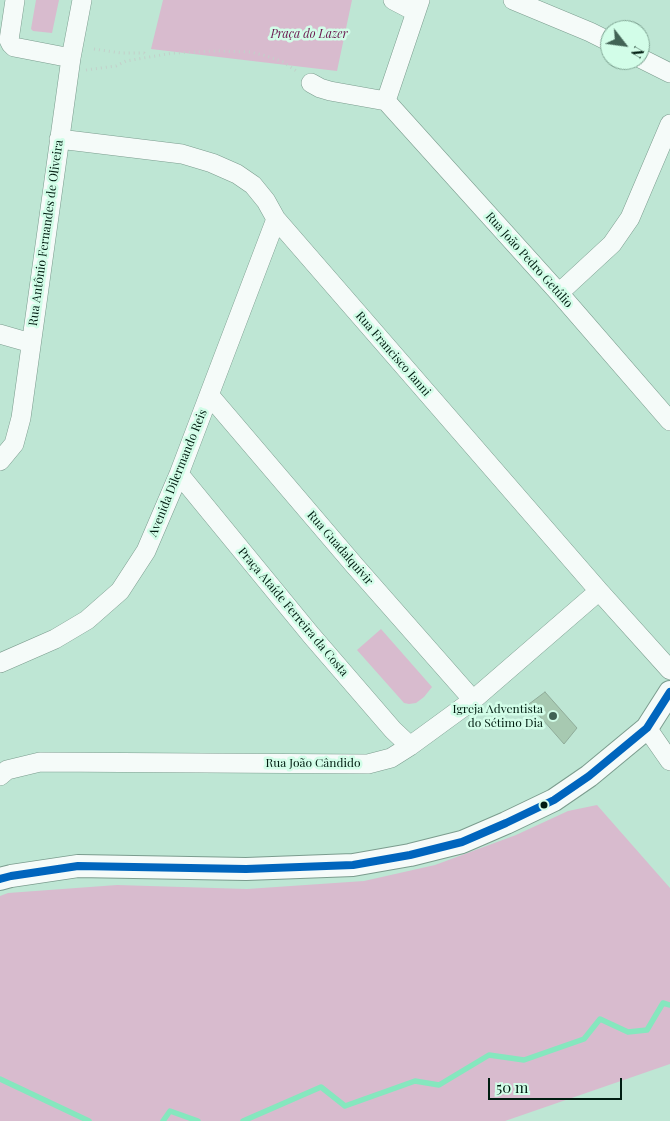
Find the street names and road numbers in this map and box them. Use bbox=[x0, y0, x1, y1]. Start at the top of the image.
street label: Rua Antônio Fernandes de Oliveira bbox=[26, 139, 66, 327]
street label: Rua João Pedro Getúlio bbox=[482, 209, 576, 311]
street label: Rua Francisco Ianni bbox=[352, 309, 434, 399]
street label: Avenida Dilermando Reis bbox=[146, 407, 210, 539]
street label: Rua Guadalquivir bbox=[304, 508, 376, 588]
street label: Praça Ataíde Ferreira da Costa bbox=[235, 545, 351, 679]
street label: Rua João Cândido bbox=[266, 756, 360, 770]

